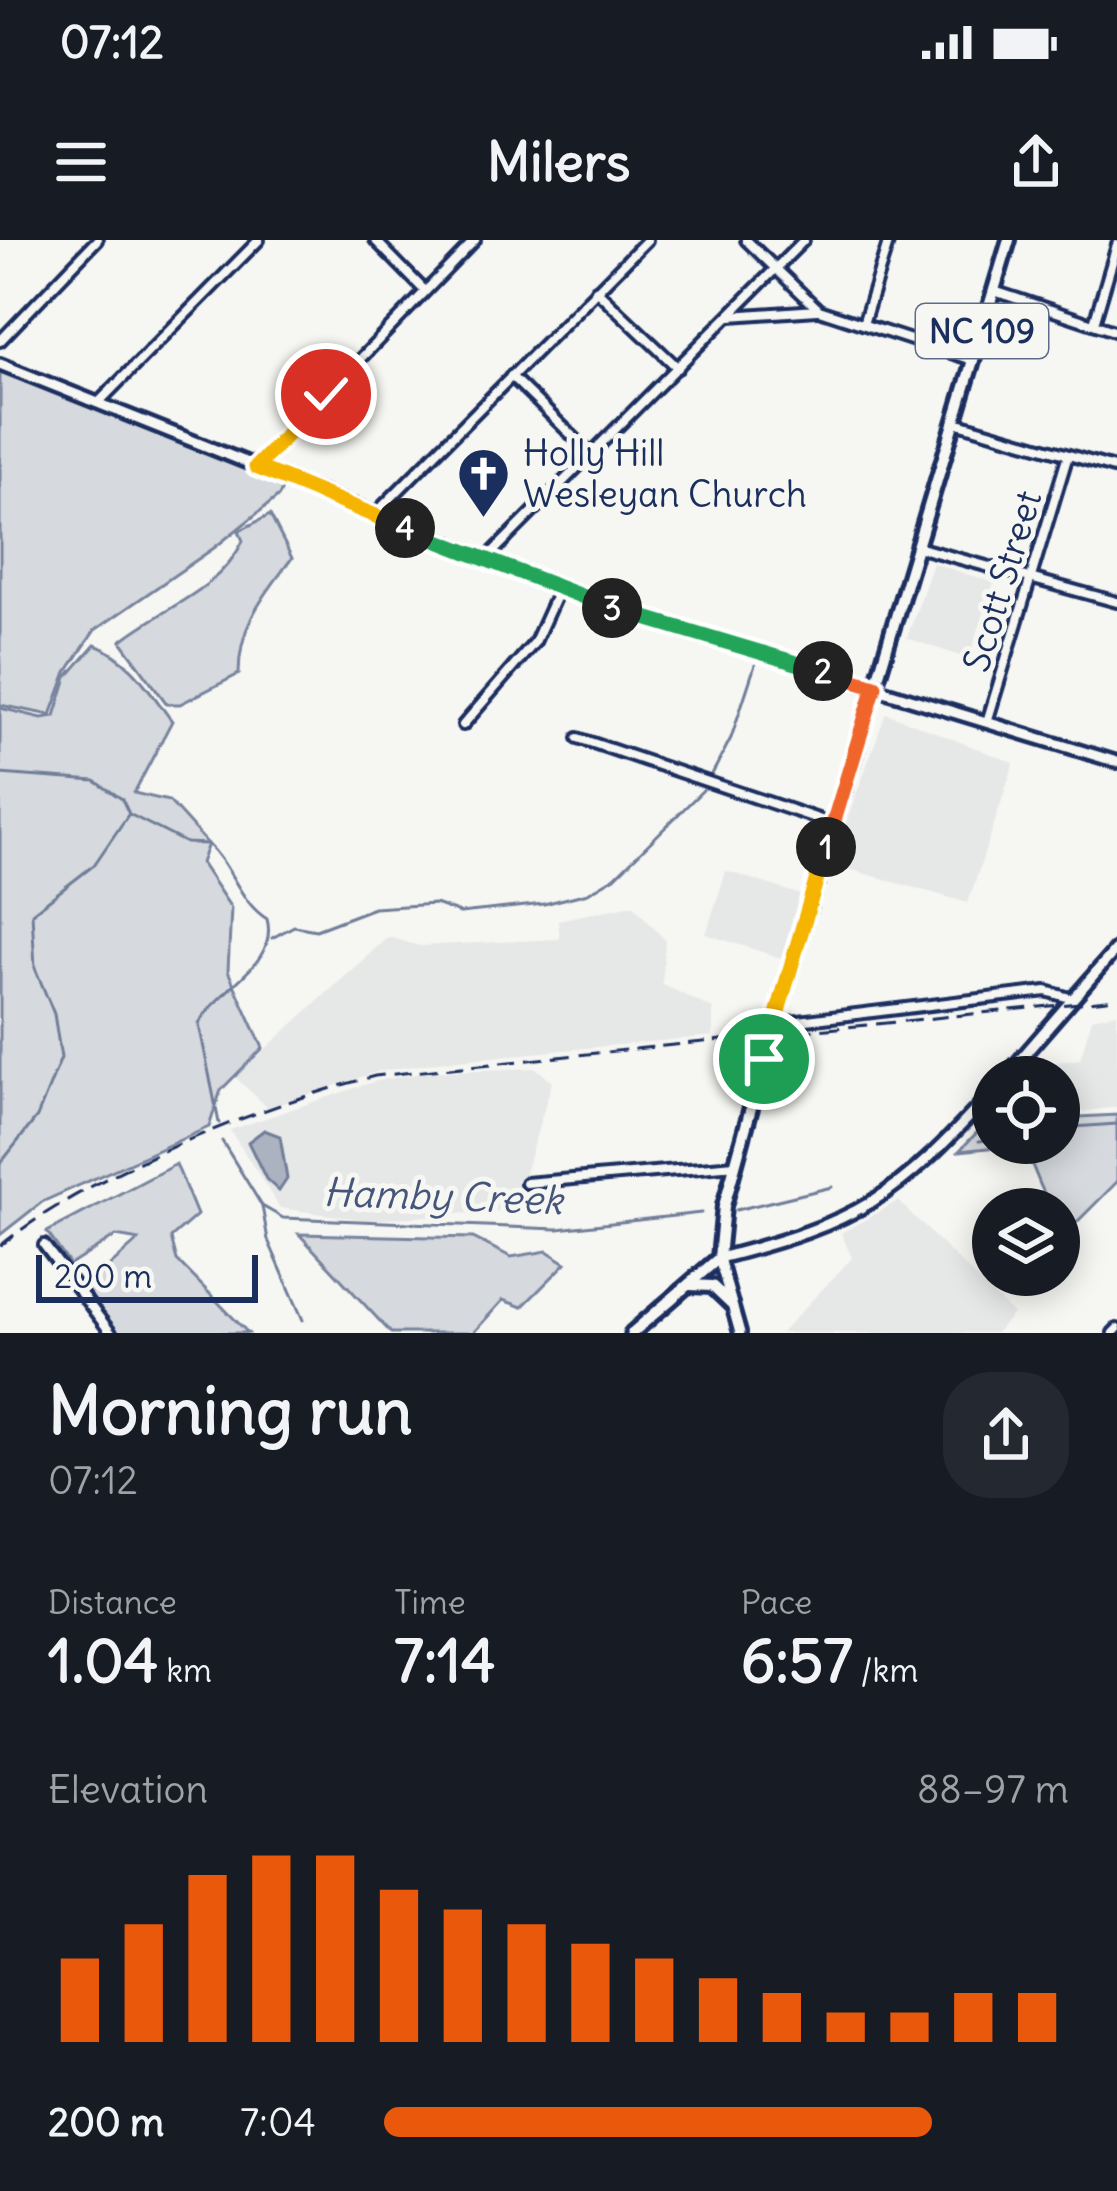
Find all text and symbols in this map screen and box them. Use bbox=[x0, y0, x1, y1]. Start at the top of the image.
text: 07:12 bbox=[60, 14, 164, 70]
text: Milers bbox=[487, 128, 630, 196]
icon: menu bbox=[48, 129, 114, 195]
icon: share bbox=[1003, 129, 1069, 195]
road number: NC 109 bbox=[916, 304, 1048, 358]
pin bbox=[275, 343, 377, 445]
icon: check bbox=[293, 361, 359, 427]
place label: Holly Hill Wesleyan Church bbox=[523, 431, 807, 517]
church icon: Holly Hill Wesleyan Church bbox=[456, 446, 512, 520]
street label: Scott Street bbox=[954, 485, 1051, 677]
pin: 4 bbox=[375, 498, 435, 558]
text: 4 bbox=[395, 507, 415, 549]
pin: 3 bbox=[582, 578, 642, 638]
text: 3 bbox=[603, 587, 621, 629]
pin: 2 bbox=[793, 641, 853, 701]
text: 2 bbox=[814, 650, 832, 692]
pin: 1 bbox=[796, 817, 856, 877]
text: 1 bbox=[819, 826, 833, 868]
pin bbox=[713, 1008, 815, 1110]
icon: arrive bbox=[731, 1026, 797, 1092]
map controls bbox=[972, 1056, 1080, 1296]
button: locate bbox=[972, 1056, 1080, 1164]
water label: Hamby Creek bbox=[322, 1168, 567, 1225]
button: layers bbox=[972, 1188, 1080, 1296]
scale bar bbox=[36, 1249, 258, 1302]
text: 200 m bbox=[54, 1255, 152, 1297]
text: Morning run bbox=[48, 1369, 412, 1452]
button: share bbox=[943, 1372, 1069, 1498]
text: 07:12 bbox=[48, 1456, 138, 1505]
text: Distance bbox=[48, 1581, 177, 1623]
text: Time bbox=[394, 1581, 466, 1623]
text: Pace bbox=[741, 1581, 812, 1623]
text: 1.04 bbox=[48, 1623, 158, 1698]
text: 7:14 bbox=[394, 1623, 496, 1698]
text: 6:57 bbox=[741, 1623, 853, 1698]
text: km bbox=[158, 1649, 212, 1691]
text: /km bbox=[853, 1649, 918, 1691]
text: Elevation bbox=[48, 1765, 208, 1814]
text: 88–97 m bbox=[917, 1765, 1069, 1814]
text: 200 m bbox=[48, 2098, 164, 2147]
text: 7:04 bbox=[240, 2098, 316, 2147]

